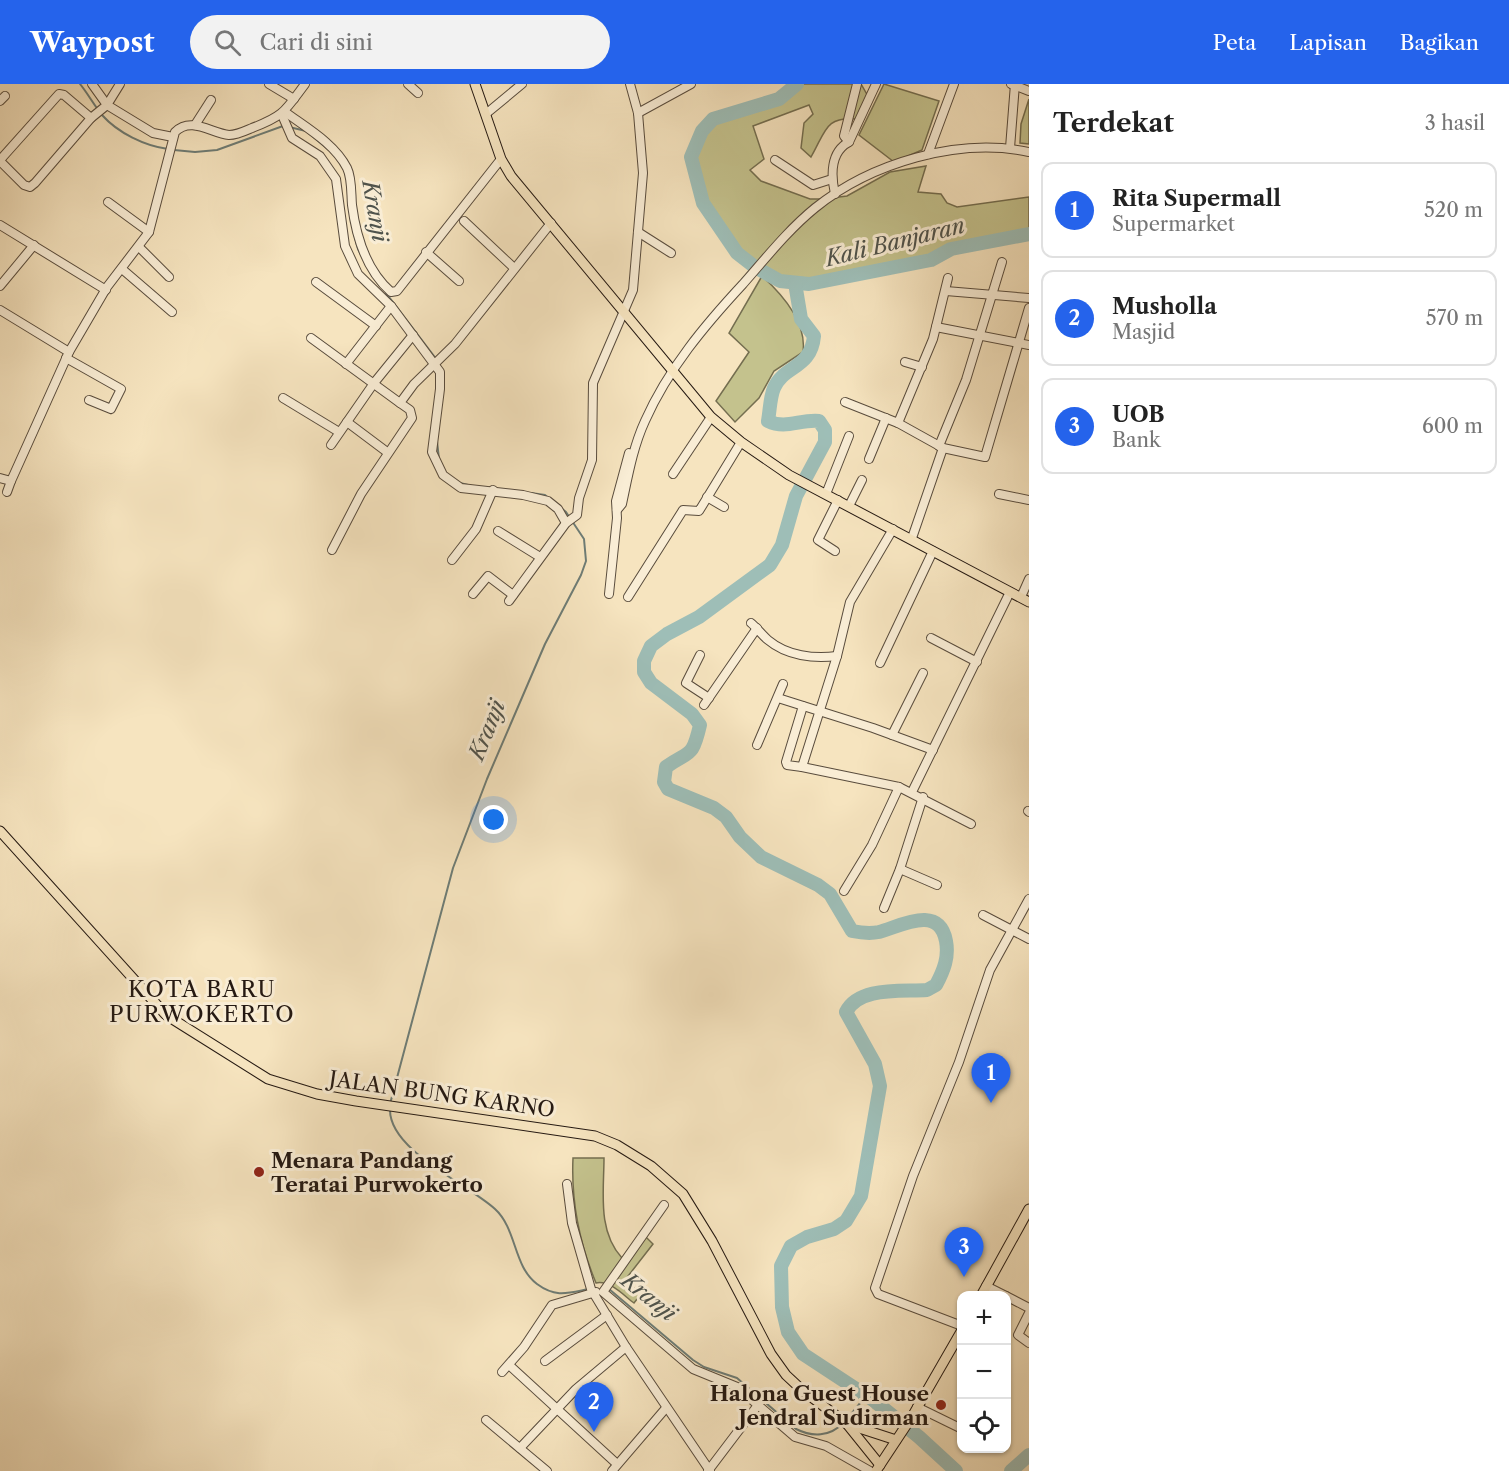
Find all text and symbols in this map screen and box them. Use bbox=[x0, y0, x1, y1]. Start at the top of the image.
search box bbox=[190, 15, 610, 69]
text: Waypost bbox=[30, 25, 154, 59]
icon: search bbox=[211, 26, 244, 59]
text: Cari di sini bbox=[259, 29, 373, 56]
text: Peta bbox=[1213, 30, 1256, 55]
text: Lapisan bbox=[1289, 30, 1367, 55]
text: Bagikan bbox=[1400, 30, 1479, 55]
text: Terdekat bbox=[1053, 107, 1174, 139]
text: 3 hasil bbox=[1425, 111, 1485, 135]
water label: Kranji bbox=[356, 176, 394, 245]
text: Rita Supermall bbox=[1112, 185, 1281, 212]
text: 1 bbox=[1070, 198, 1079, 222]
text: 520 m bbox=[1424, 198, 1483, 222]
water label: Kali Banjaran bbox=[821, 212, 968, 273]
text: Supermarket bbox=[1112, 212, 1235, 236]
text: Musholla bbox=[1112, 293, 1217, 320]
text: 2 bbox=[1069, 306, 1080, 330]
text: 570 m bbox=[1426, 306, 1483, 330]
text: Masjid bbox=[1112, 320, 1175, 344]
text: UOB bbox=[1112, 401, 1165, 428]
text: 3 bbox=[1069, 414, 1080, 438]
text: 600 m bbox=[1422, 414, 1483, 438]
text: Bank bbox=[1112, 428, 1161, 452]
water label: Kranji bbox=[462, 695, 512, 766]
your location bbox=[479, 805, 508, 834]
district label: KOTA BARU PURWOKERTO bbox=[109, 976, 295, 1028]
pin: 1 bbox=[972, 1054, 1010, 1103]
street label: JALAN BUNG KARNO bbox=[325, 1065, 556, 1122]
place label: Menara Pandang Teratai Purwokerto bbox=[271, 1148, 483, 1197]
marker: Menara Pandang Teratai Purwokerto bbox=[252, 1165, 266, 1179]
pin: 3 bbox=[944, 1228, 984, 1277]
water label: Kranji bbox=[615, 1266, 683, 1328]
map controls bbox=[957, 1291, 1011, 1453]
button: + bbox=[957, 1291, 1011, 1345]
button: − bbox=[957, 1345, 1011, 1399]
place label: Halona Guest House Jendral Sudirman bbox=[710, 1381, 930, 1430]
pin: 2 bbox=[574, 1382, 614, 1432]
marker: Halona Guest House Jendral Sudirman bbox=[934, 1398, 948, 1412]
button: locate bbox=[957, 1399, 1011, 1453]

